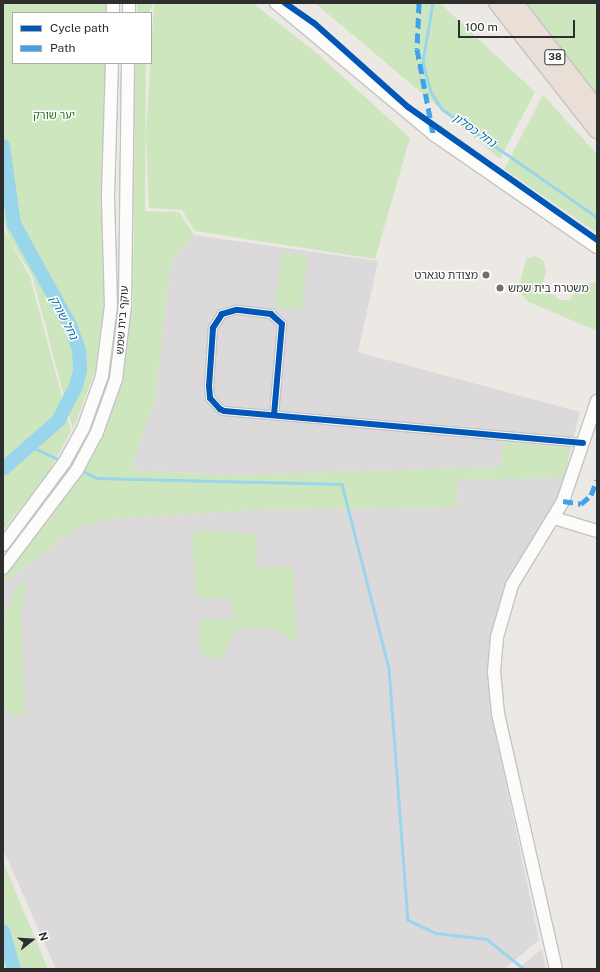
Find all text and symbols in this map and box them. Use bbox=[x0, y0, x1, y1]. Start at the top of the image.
legend bbox=[12, 12, 152, 64]
scale bar bbox=[460, 12, 577, 38]
text: 100 m bbox=[465, 20, 498, 34]
text: Cycle path bbox=[50, 21, 109, 35]
text: Path bbox=[50, 41, 76, 55]
road number: 38 bbox=[544, 49, 566, 65]
park label: יער שורק bbox=[33, 108, 75, 122]
water label: נחל כסלון bbox=[450, 111, 498, 151]
place label: מצודת טגארט bbox=[415, 268, 478, 282]
marker: מצודת טגארט bbox=[481, 270, 491, 280]
place label: משטרת בית שמש bbox=[508, 281, 589, 295]
marker: משטרת בית שמש bbox=[495, 283, 505, 293]
street label: עוקף בית שמש bbox=[113, 285, 131, 355]
water label: נחל שורק bbox=[46, 293, 80, 343]
north arrow bbox=[12, 920, 52, 960]
text: N bbox=[36, 931, 50, 942]

